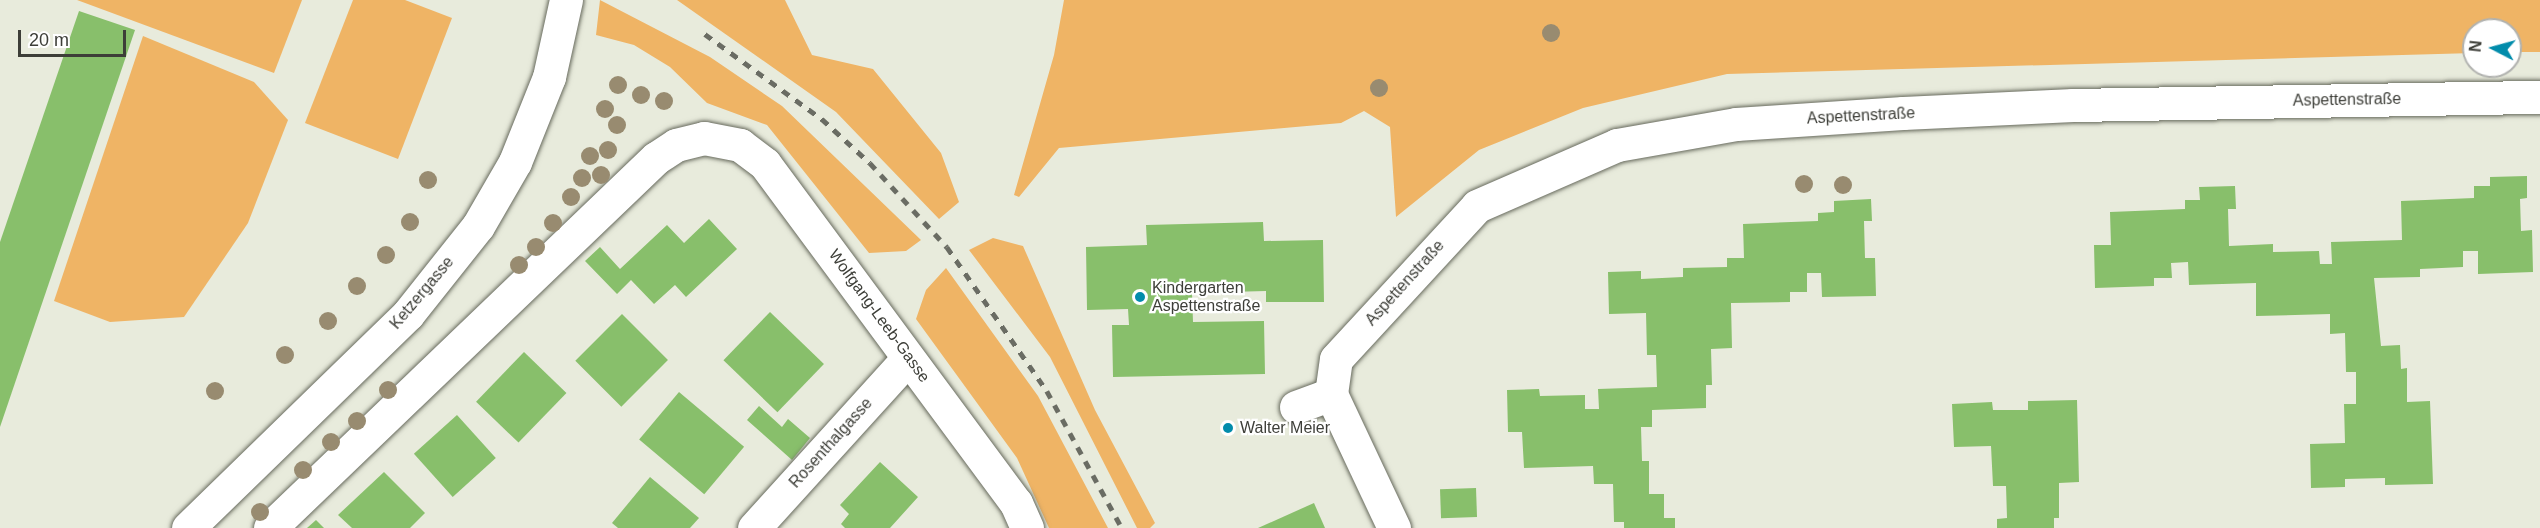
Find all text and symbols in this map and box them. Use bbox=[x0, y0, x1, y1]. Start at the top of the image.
scale bar bbox=[21, 18, 129, 56]
north arrow bbox=[2462, 18, 2522, 78]
text: 20 m bbox=[29, 30, 69, 50]
text: N bbox=[2467, 40, 2485, 53]
street label: Aspettenstraße bbox=[2293, 89, 2401, 111]
street label: Aspettenstraße bbox=[1806, 104, 1916, 128]
street label: Aspettenstraße bbox=[1362, 236, 1448, 330]
street label: Wolfgang-Leeb-Gasse bbox=[824, 246, 934, 386]
street label: Ketzergasse bbox=[386, 253, 458, 333]
place label: Kindergarten Aspettenstraße bbox=[1152, 278, 1260, 316]
marker: Kindergarten Aspettenstraße bbox=[1133, 290, 1147, 304]
street label: Rosenthalgasse bbox=[785, 394, 877, 492]
place label: Walter Meier bbox=[1240, 418, 1330, 438]
marker: Walter Meier bbox=[1221, 421, 1235, 435]

